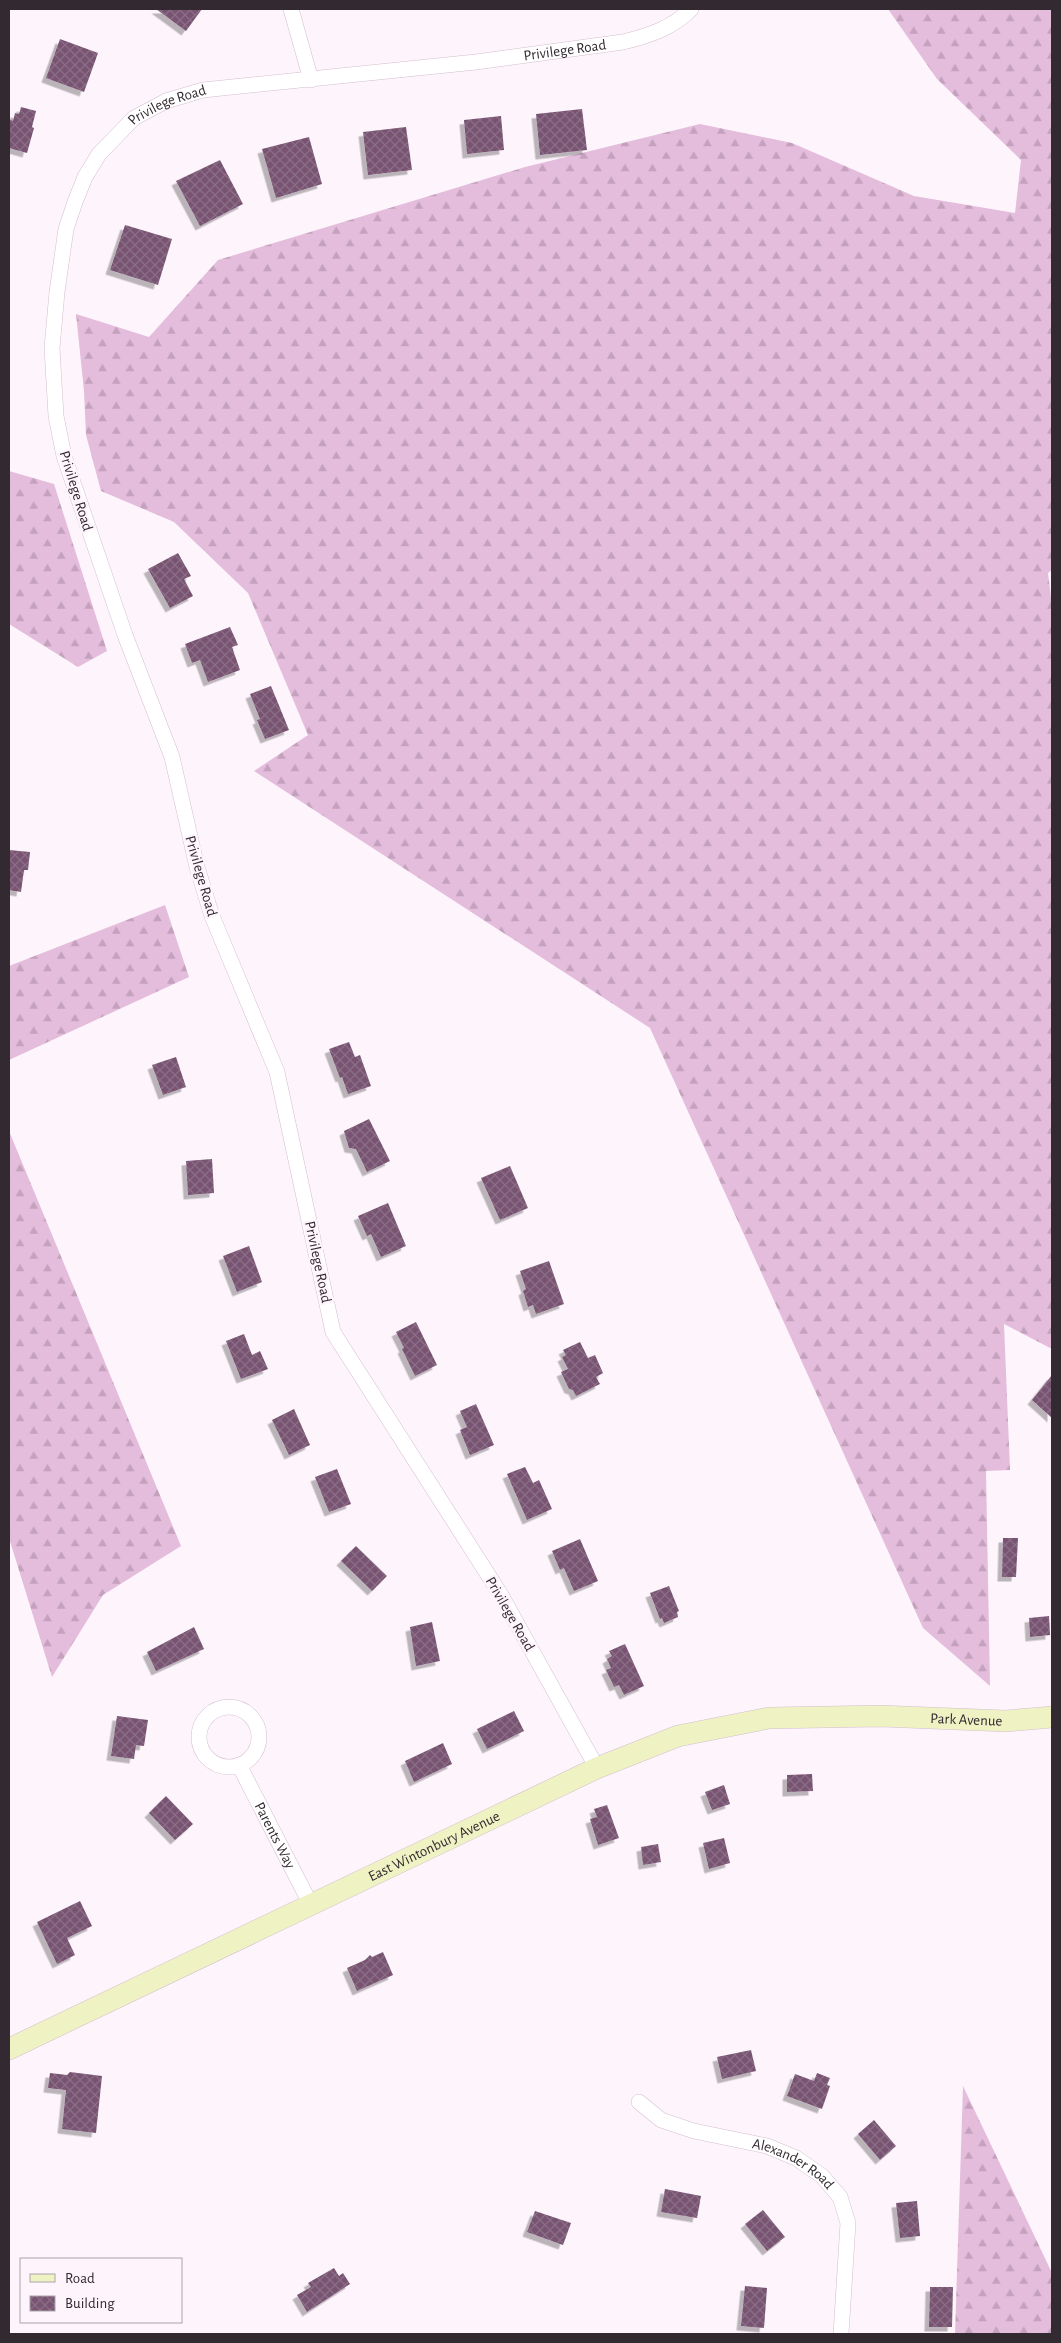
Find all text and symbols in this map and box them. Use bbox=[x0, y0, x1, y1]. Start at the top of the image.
street label: Privilege Road bbox=[523, 37, 607, 63]
street label: Privilege Road bbox=[125, 82, 208, 127]
street label: Privilege Road bbox=[57, 449, 95, 533]
street label: Privilege Road bbox=[182, 834, 220, 918]
street label: Privilege Road bbox=[302, 1220, 334, 1304]
street label: Privilege Road bbox=[483, 1574, 537, 1654]
street label: Park Avenue bbox=[930, 1711, 1003, 1728]
street label: Parents Way bbox=[252, 1800, 299, 1871]
street label: East Wintonbury Avenue bbox=[366, 1808, 502, 1884]
street label: Alexander Road bbox=[751, 2136, 837, 2192]
legend bbox=[20, 2258, 182, 2323]
text: Road bbox=[65, 2271, 95, 2286]
text: Building bbox=[65, 2296, 115, 2311]

